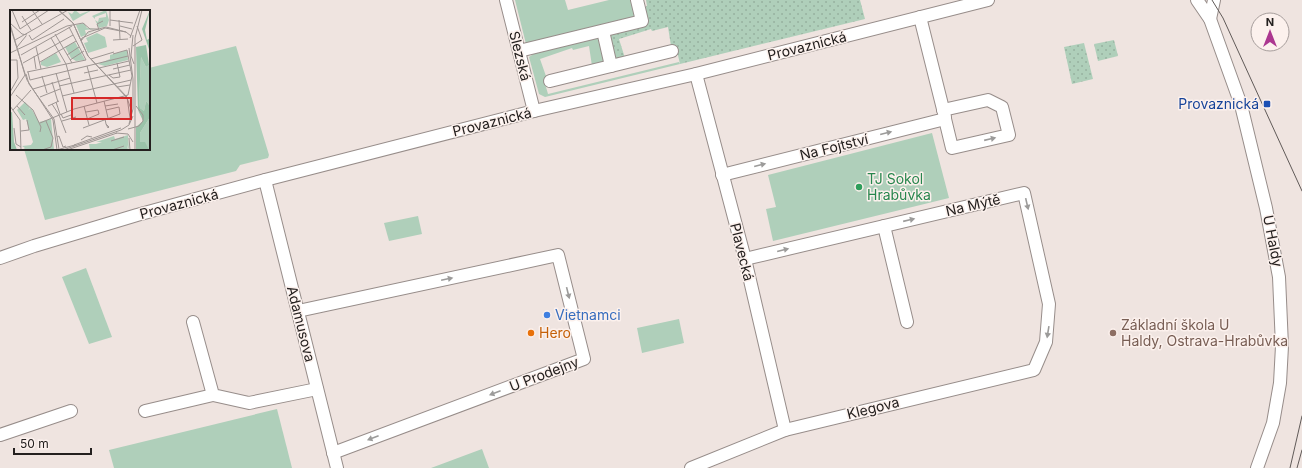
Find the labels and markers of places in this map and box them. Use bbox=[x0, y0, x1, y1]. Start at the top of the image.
place label: Provaznická bbox=[1178, 95, 1259, 112]
marker: Provaznická bbox=[1262, 99, 1272, 109]
place label: TJ Sokol Hrabůvka bbox=[867, 170, 931, 203]
marker: TJ Sokol Hrabůvka bbox=[854, 182, 864, 192]
place label: Vietnamci bbox=[555, 306, 621, 323]
marker: Vietnamci bbox=[542, 310, 552, 320]
place label: Základní škola U Haldy, Ostrava-Hrabůvka bbox=[1121, 316, 1288, 349]
place label: Hero bbox=[539, 324, 571, 341]
marker: Hero bbox=[526, 328, 536, 338]
marker: Základní škola U Haldy, Ostrava-Hrabůvka bbox=[1108, 328, 1118, 338]

